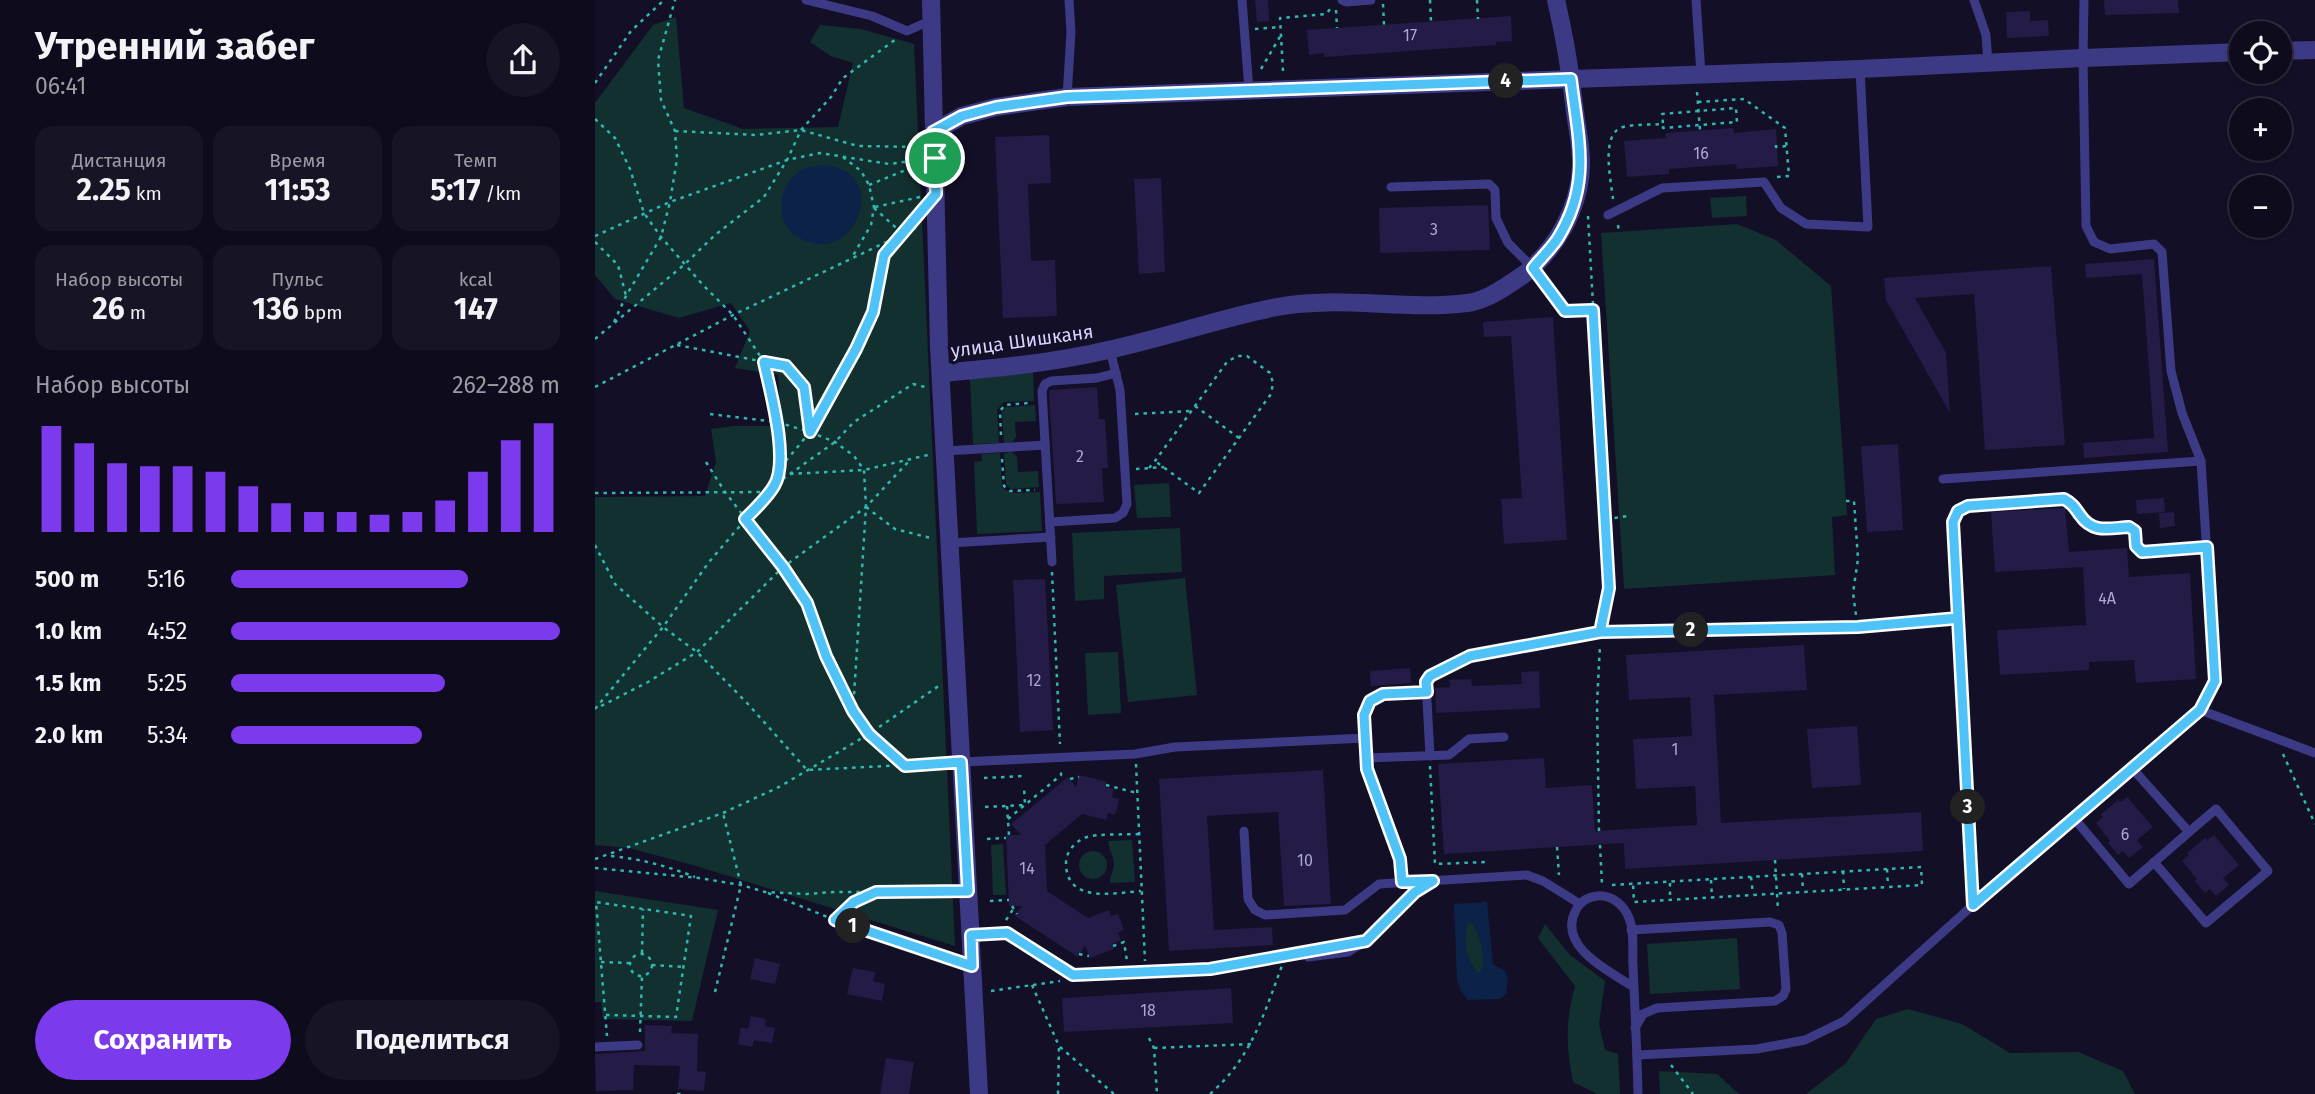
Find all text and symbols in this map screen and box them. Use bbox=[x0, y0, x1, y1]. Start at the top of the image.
map controls bbox=[2229, 21, 2292, 238]
button: locate bbox=[2229, 21, 2292, 84]
text: Утренний забег bbox=[35, 23, 314, 69]
button: share bbox=[486, 23, 560, 97]
house number: 17 bbox=[1403, 26, 1417, 45]
pin: 4 bbox=[1489, 64, 1523, 98]
text: 4 bbox=[1500, 69, 1511, 92]
text: 06:41 bbox=[35, 72, 86, 100]
button: + bbox=[2229, 98, 2292, 161]
pin bbox=[905, 128, 965, 188]
icon: arrive bbox=[916, 139, 954, 177]
house number: 16 bbox=[1693, 144, 1709, 163]
text: Дистанция bbox=[72, 149, 166, 172]
text: Время bbox=[269, 149, 326, 172]
text: Темп bbox=[454, 149, 497, 172]
text: 2.25 bbox=[76, 172, 131, 208]
text: 11:53 bbox=[264, 172, 331, 208]
text: 5:17 bbox=[430, 172, 480, 208]
button: − bbox=[2229, 175, 2292, 238]
text: km bbox=[131, 182, 162, 205]
text: /km bbox=[480, 182, 521, 205]
house number: 3 bbox=[1430, 220, 1438, 239]
text: Набор высоты bbox=[55, 268, 183, 291]
text: Пульс bbox=[272, 268, 323, 291]
text: kcal bbox=[459, 268, 493, 291]
text: 26 bbox=[92, 291, 125, 327]
text: 136 bbox=[252, 291, 299, 327]
text: 147 bbox=[454, 291, 498, 327]
text: m bbox=[125, 301, 146, 324]
text: bpm bbox=[299, 301, 343, 324]
street label: улица Шишканя bbox=[949, 320, 1095, 362]
text: Набор высоты bbox=[35, 371, 190, 399]
text: 262–288 m bbox=[452, 371, 560, 399]
house number: 2 bbox=[1076, 447, 1084, 466]
text: 500 m bbox=[35, 565, 99, 593]
text: 5:16 bbox=[147, 565, 185, 593]
house number: 4А bbox=[2098, 589, 2117, 608]
pin: 2 bbox=[1673, 612, 1709, 648]
text: 1.0 km bbox=[35, 617, 102, 645]
text: 4:52 bbox=[147, 617, 187, 645]
text: 2 bbox=[1686, 618, 1695, 641]
text: 1.5 km bbox=[35, 669, 101, 697]
text: 5:25 bbox=[147, 669, 187, 697]
house number: 12 bbox=[1027, 671, 1041, 690]
text: 2.0 km bbox=[35, 721, 103, 749]
text: 5:34 bbox=[147, 721, 188, 749]
house number: 1 bbox=[1672, 740, 1678, 759]
pin: 3 bbox=[1951, 790, 1985, 824]
text: 3 bbox=[1963, 795, 1972, 818]
house number: 6 bbox=[2121, 825, 2129, 844]
house number: 10 bbox=[1297, 851, 1313, 870]
house number: 14 bbox=[1019, 859, 1035, 878]
pin: 1 bbox=[835, 908, 871, 944]
text: 1 bbox=[848, 914, 857, 937]
button: Сохранить bbox=[35, 1000, 291, 1080]
button: Поделиться bbox=[305, 1000, 560, 1080]
house number: 18 bbox=[1140, 1001, 1156, 1020]

